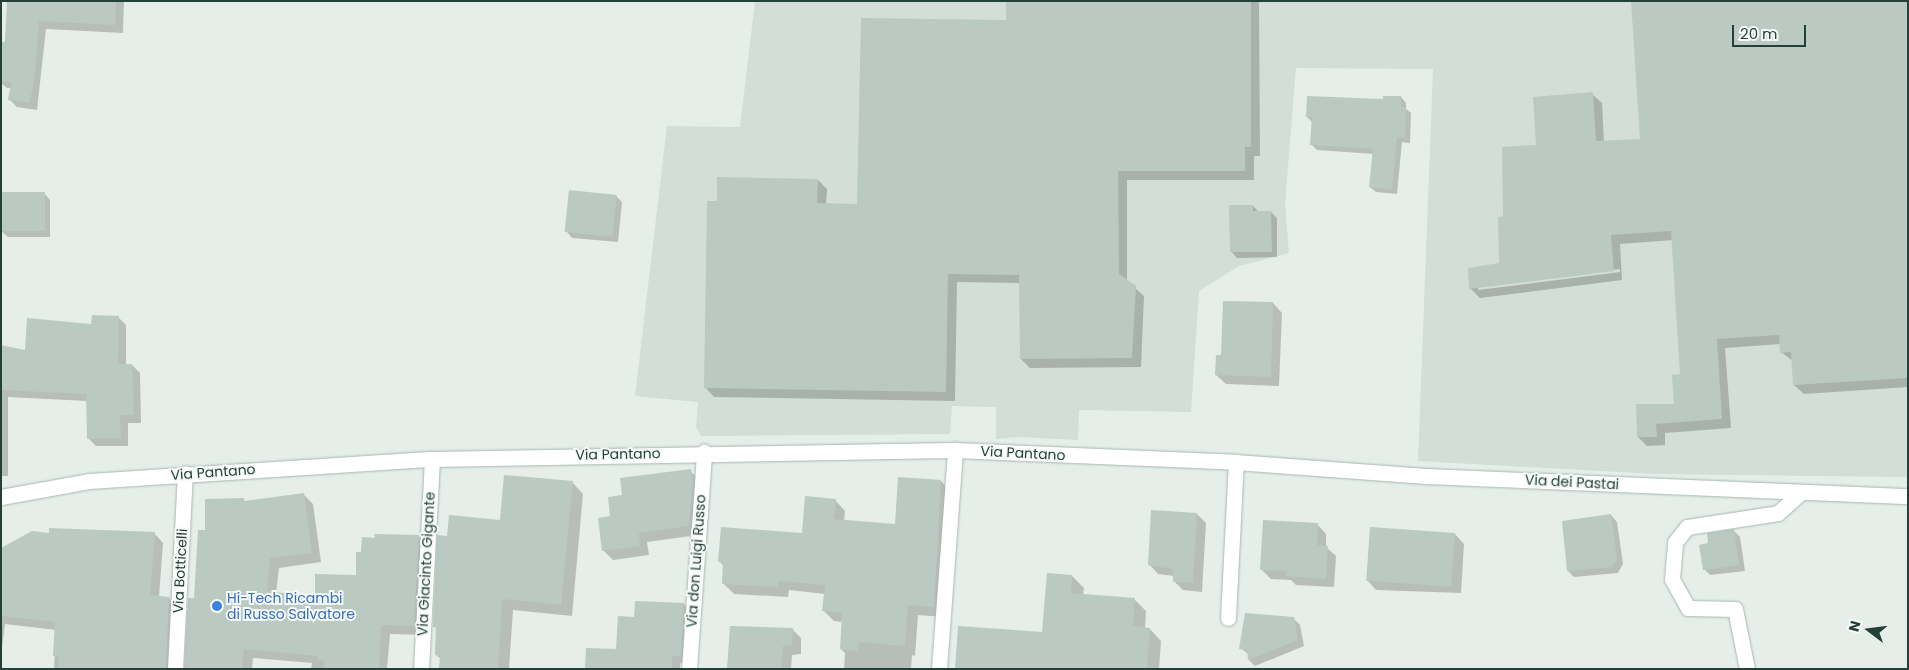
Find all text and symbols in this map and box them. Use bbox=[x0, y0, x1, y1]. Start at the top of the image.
scale bar bbox=[1734, 15, 1808, 47]
text: 20 m bbox=[1740, 23, 1778, 44]
street label: Via Pantano bbox=[980, 442, 1066, 464]
street label: Via Pantano bbox=[575, 445, 661, 463]
street label: Via Pantano bbox=[170, 461, 256, 483]
street label: Via dei Pastai bbox=[1524, 471, 1620, 493]
street label: Via Giacinto Gigante bbox=[414, 491, 438, 637]
street label: Via don Luigi Russo bbox=[683, 494, 709, 628]
street label: Via Botticelli bbox=[169, 528, 191, 614]
place label: Hi-Tech Ricambi di Russo Salvatore bbox=[227, 590, 355, 622]
marker: Hi-Tech Ricambi di Russo Salvatore bbox=[211, 600, 223, 612]
north arrow bbox=[1844, 605, 1894, 655]
text: N bbox=[1843, 618, 1866, 634]

